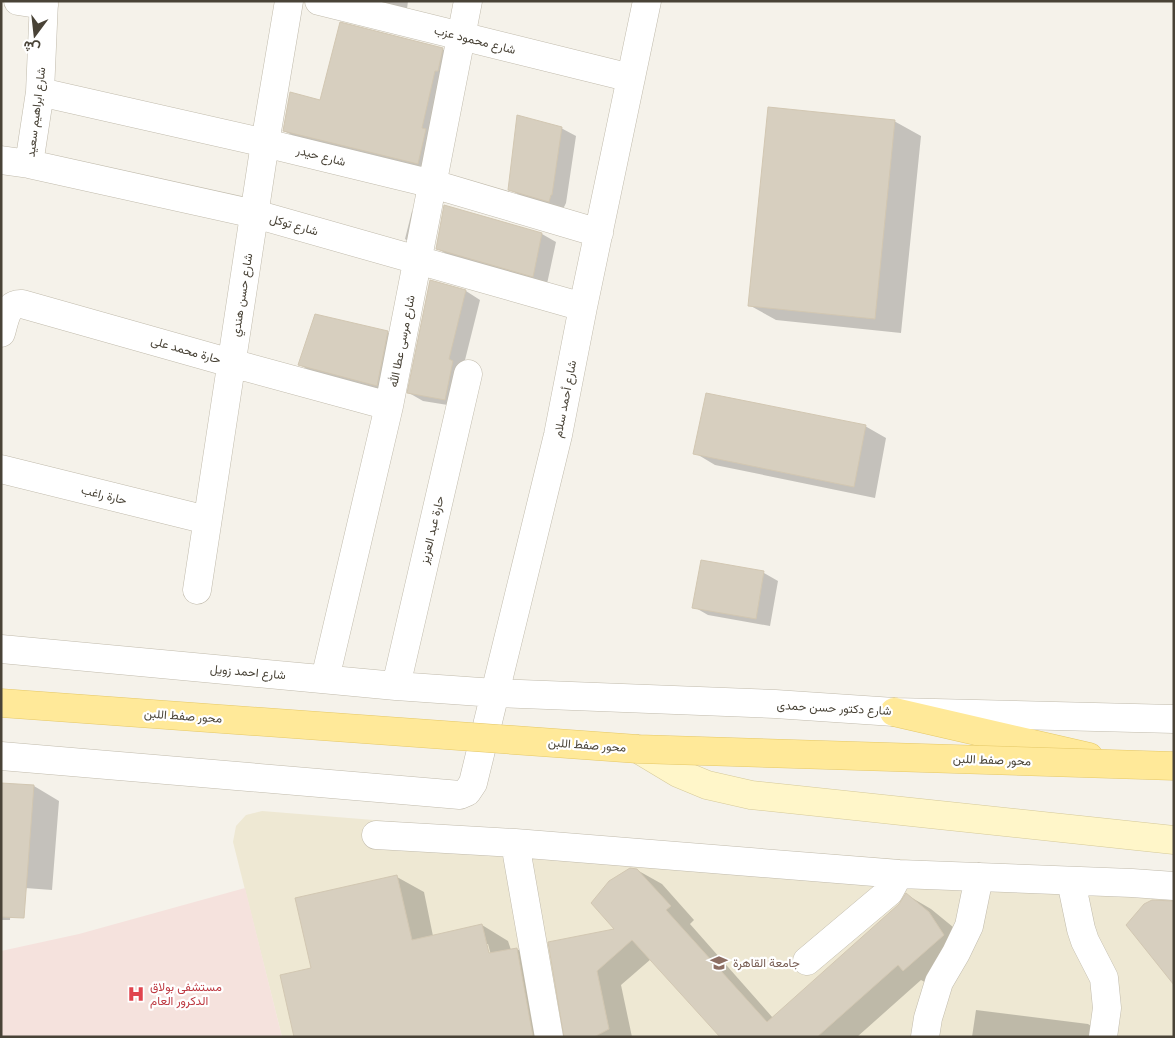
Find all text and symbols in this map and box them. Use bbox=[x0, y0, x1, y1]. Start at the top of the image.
north arrow bbox=[10, 10, 60, 60]
street label: شارع محمود عزب bbox=[432, 22, 517, 59]
text: ش bbox=[21, 37, 42, 58]
street label: شارع ابراهيم سعيد bbox=[23, 66, 50, 158]
street label: شارع حيدر bbox=[294, 142, 347, 171]
street label: شارع توكل bbox=[268, 210, 320, 240]
street label: شارع حسن هندي bbox=[227, 252, 258, 338]
street label: شارع مرسى عطا الله bbox=[385, 294, 420, 389]
street label: حارة محمد على bbox=[149, 332, 223, 368]
street label: شارع أحمد سلام bbox=[550, 359, 581, 439]
street label: حارة راغب bbox=[79, 482, 129, 508]
street label: حارة عبد العزيز bbox=[416, 494, 448, 567]
street label: شارع احمد زويل bbox=[209, 661, 287, 684]
street label: شارع دكتور حسن حمدى bbox=[776, 697, 892, 720]
street label: محور صفط اللبن bbox=[143, 705, 223, 727]
street label: محور صفط اللبن bbox=[547, 734, 627, 756]
street label: محور صفط اللبن bbox=[953, 751, 1031, 769]
school or university icon: جامعة القاهرة bbox=[709, 953, 729, 973]
place label: جامعة القاهرة bbox=[733, 955, 800, 971]
place label: مستشفى بولاق الدكرور العام bbox=[150, 979, 222, 1009]
hospital icon: مستشفى بولاق الدكرور العام bbox=[126, 984, 146, 1004]

